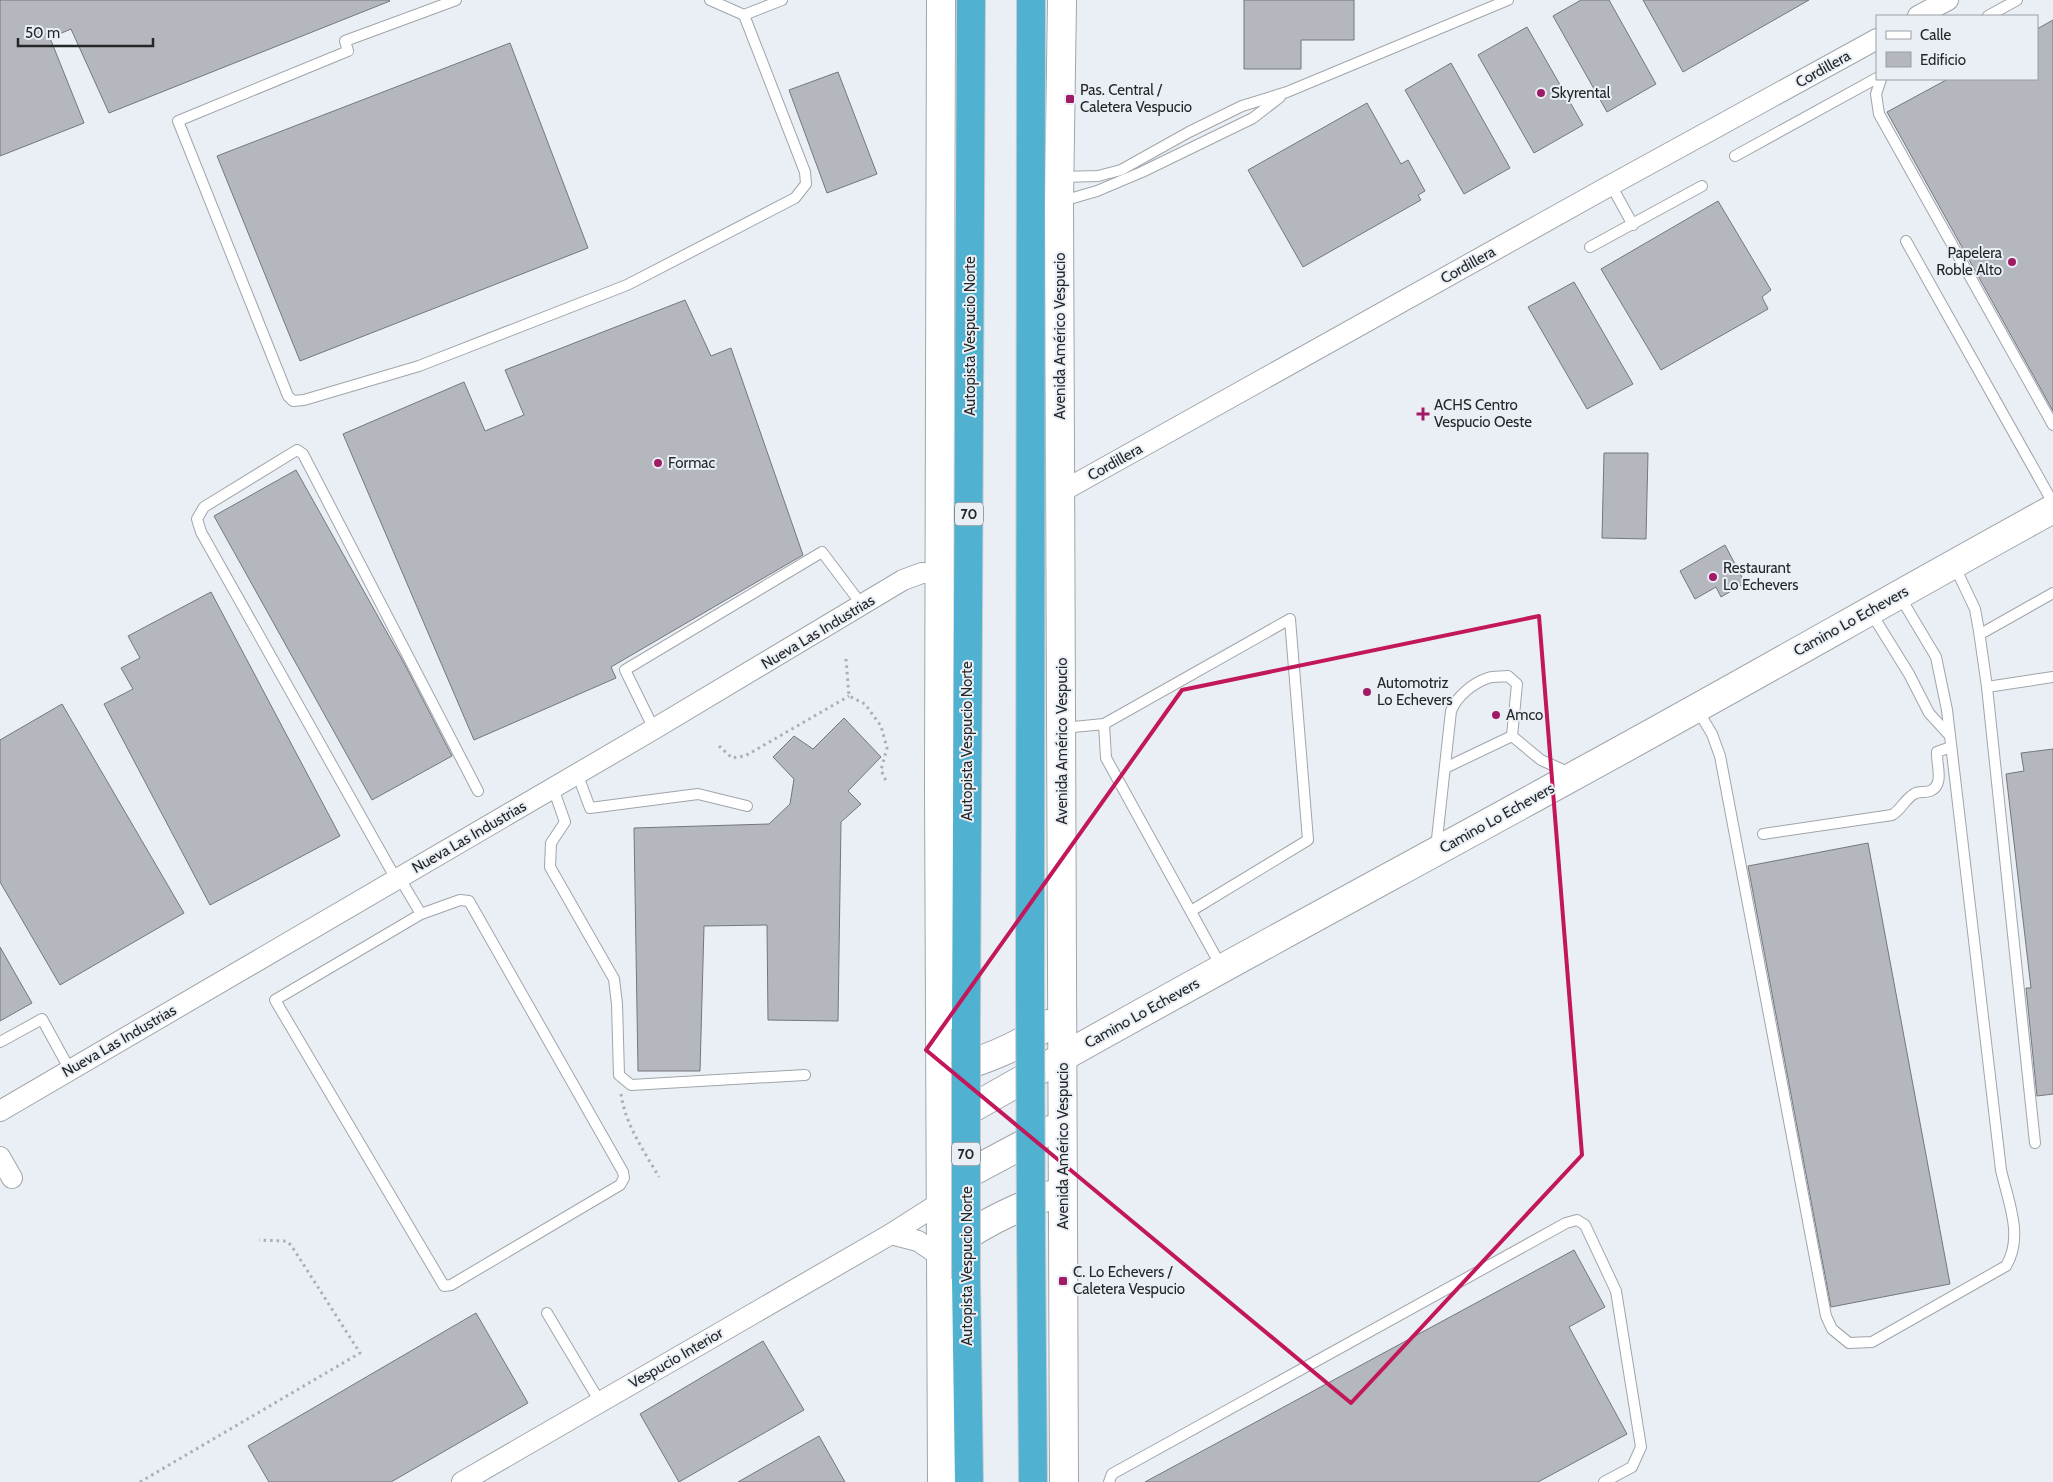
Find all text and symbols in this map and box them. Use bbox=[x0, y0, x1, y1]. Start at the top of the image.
scale bar bbox=[18, 15, 152, 47]
legend bbox=[1876, 15, 2038, 80]
text: 50 m bbox=[25, 24, 60, 42]
text: Calle bbox=[1920, 26, 1951, 44]
street label: Cordillera bbox=[1792, 46, 1854, 91]
text: Edificio bbox=[1920, 51, 1966, 69]
place label: Pas. Central / Caletera Vespucio bbox=[1080, 81, 1192, 116]
place label: Skyrental bbox=[1551, 84, 1611, 102]
marker: Skyrental bbox=[1535, 87, 1547, 99]
marker: Pas. Central / Caletera Vespucio bbox=[1064, 93, 1076, 105]
street label: Cordillera bbox=[1437, 242, 1499, 287]
place label: Papelera Roble Alto bbox=[1936, 244, 2003, 279]
street label: Avenida Américo Vespucio bbox=[1051, 252, 1069, 420]
street label: Autopista Vespucio Norte bbox=[961, 256, 979, 416]
marker: Papelera Roble Alto bbox=[2006, 256, 2018, 268]
place label: ACHS Centro Vespucio Oeste bbox=[1434, 396, 1532, 431]
marker: ACHS Centro Vespucio Oeste bbox=[1416, 407, 1430, 421]
street label: Cordillera bbox=[1084, 439, 1146, 484]
place label: Formac bbox=[668, 454, 716, 472]
marker: Formac bbox=[652, 457, 664, 469]
road number: 70 bbox=[955, 502, 983, 526]
place label: Restaurant Lo Echevers bbox=[1723, 559, 1799, 594]
marker: Restaurant Lo Echevers bbox=[1707, 571, 1719, 583]
street label: Camino Lo Echevers bbox=[1791, 582, 1911, 660]
street label: Nueva Las Industrias bbox=[758, 591, 878, 673]
street label: Avenida Américo Vespucio bbox=[1053, 657, 1071, 825]
street label: Autopista Vespucio Norte bbox=[958, 661, 976, 821]
place label: Automotriz Lo Echevers bbox=[1377, 674, 1453, 709]
marker: Automotriz Lo Echevers bbox=[1361, 686, 1373, 698]
place label: Amco bbox=[1506, 706, 1543, 724]
marker: Amco bbox=[1490, 709, 1502, 721]
street label: Camino Lo Echevers bbox=[1437, 779, 1557, 857]
street label: Nueva Las Industrias bbox=[409, 797, 529, 877]
street label: Camino Lo Echevers bbox=[1082, 974, 1202, 1052]
street label: Nueva Las Industrias bbox=[59, 1001, 179, 1081]
street label: Avenida Américo Vespucio bbox=[1054, 1062, 1072, 1230]
road number: 70 bbox=[952, 1142, 980, 1166]
street label: Autopista Vespucio Norte bbox=[958, 1186, 976, 1346]
place label: C. Lo Echevers / Caletera Vespucio bbox=[1073, 1263, 1185, 1298]
marker: C. Lo Echevers / Caletera Vespucio bbox=[1057, 1275, 1069, 1287]
street label: Vespucio Interior bbox=[626, 1324, 726, 1392]

